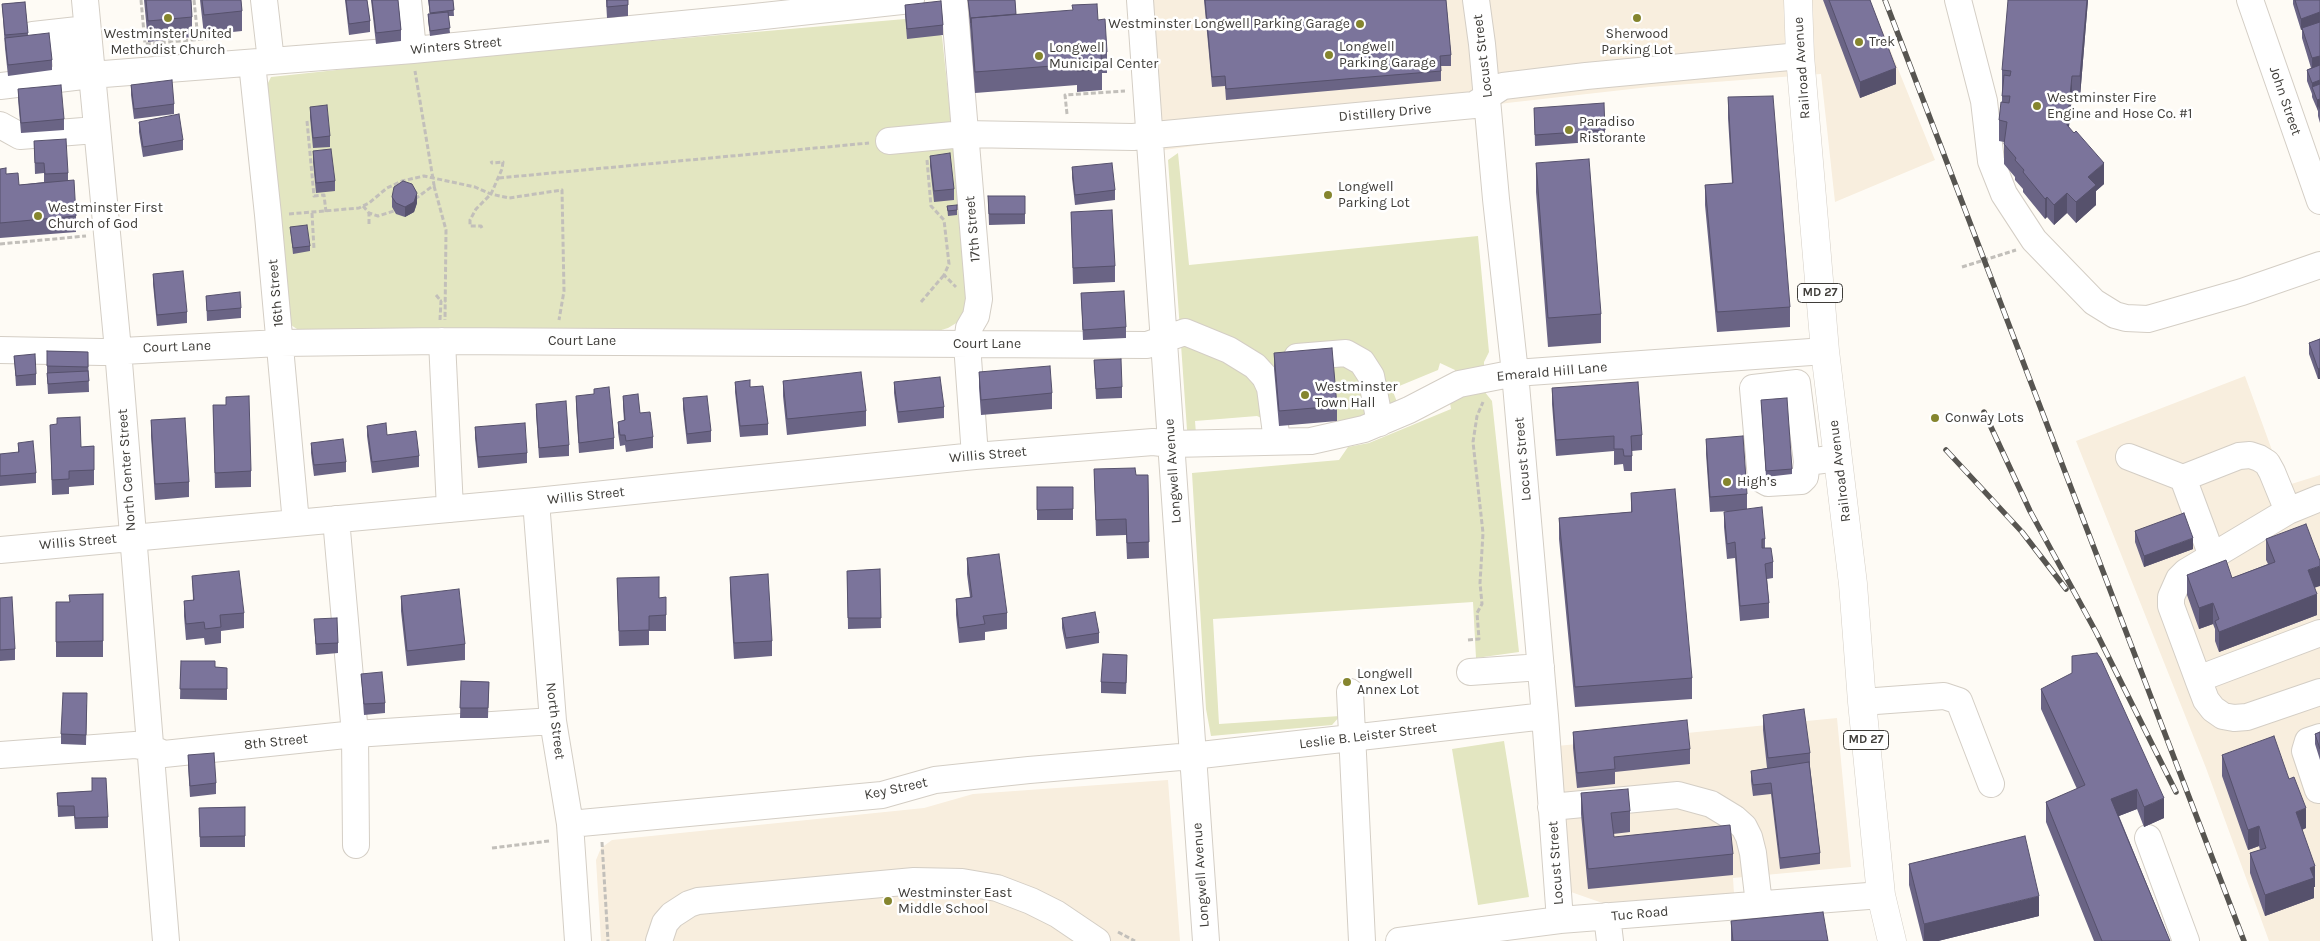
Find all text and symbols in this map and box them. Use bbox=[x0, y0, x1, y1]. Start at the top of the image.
marker: Westminster United Methodist Church bbox=[162, 12, 174, 24]
marker: Sherwood Parking Lot bbox=[1631, 12, 1643, 24]
street label: Locust Street bbox=[1470, 13, 1496, 99]
place label: Westminster Longwell Parking Garage bbox=[1108, 16, 1350, 32]
street label: Railroad Avenue bbox=[1790, 16, 1814, 120]
marker: Westminster Longwell Parking Garage bbox=[1354, 18, 1366, 30]
place label: Westminster United Methodist Church bbox=[104, 26, 232, 58]
place label: Sherwood Parking Lot bbox=[1601, 26, 1673, 58]
street label: Winters Street bbox=[410, 34, 502, 58]
place label: Trek bbox=[1869, 34, 1895, 50]
marker: Trek bbox=[1853, 36, 1865, 48]
place label: Longwell Parking Garage bbox=[1339, 39, 1436, 72]
place label: Longwell Municipal Center bbox=[1049, 40, 1158, 72]
marker: Longwell Parking Garage bbox=[1323, 49, 1335, 61]
marker: Longwell Municipal Center bbox=[1033, 50, 1045, 62]
street label: John Street bbox=[2265, 64, 2305, 138]
place label: Westminster Fire Engine and Hose Co. #1 bbox=[2047, 90, 2192, 122]
marker: Westminster Fire Engine and Hose Co. #1 bbox=[2031, 100, 2043, 112]
street label: Distillery Drive bbox=[1338, 101, 1432, 125]
place label: Paradiso Ristorante bbox=[1579, 114, 1646, 146]
marker: Paradiso Ristorante bbox=[1563, 124, 1575, 136]
place label: Longwell Parking Lot bbox=[1338, 179, 1410, 212]
marker: Longwell Parking Lot bbox=[1322, 189, 1334, 201]
street label: 17th Street bbox=[962, 195, 984, 263]
place label: Westminster First Church of God bbox=[48, 200, 163, 232]
marker: Westminster First Church of God bbox=[32, 210, 44, 222]
street label: 16th Street bbox=[265, 258, 287, 328]
road number: MD 27 bbox=[1798, 284, 1842, 302]
street label: Court Lane bbox=[548, 333, 616, 349]
street label: Court Lane bbox=[953, 336, 1021, 352]
street label: Court Lane bbox=[143, 337, 211, 357]
street label: Emerald Hill Lane bbox=[1496, 359, 1608, 385]
place label: Westminster Town Hall bbox=[1315, 379, 1397, 412]
marker: Westminster Town Hall bbox=[1299, 389, 1311, 401]
street label: North Center Street bbox=[114, 408, 140, 532]
place label: Conway Lots bbox=[1945, 410, 2024, 426]
marker: Conway Lots bbox=[1929, 412, 1941, 424]
street label: Locust Street bbox=[1511, 416, 1535, 502]
street label: Longwell Avenue bbox=[1161, 418, 1185, 524]
street label: Railroad Avenue bbox=[1825, 419, 1855, 523]
street label: Willis Street bbox=[949, 443, 1027, 467]
place label: High’s bbox=[1737, 474, 1777, 490]
marker: High’s bbox=[1721, 476, 1733, 488]
street label: Willis Street bbox=[546, 484, 626, 508]
street label: Willis Street bbox=[39, 530, 117, 554]
place label: Longwell Annex Lot bbox=[1357, 666, 1419, 699]
marker: Longwell Annex Lot bbox=[1341, 676, 1353, 688]
street label: North Street bbox=[542, 681, 568, 761]
street label: Leslie B. Leister Street bbox=[1298, 719, 1438, 753]
street label: 8th Street bbox=[243, 730, 309, 754]
road number: MD 27 bbox=[1844, 730, 1888, 750]
street label: Key Street bbox=[863, 774, 929, 804]
street label: Locust Street bbox=[1545, 820, 1567, 906]
street label: Longwell Avenue bbox=[1189, 822, 1213, 928]
place label: Westminster East Middle School bbox=[898, 885, 1012, 918]
marker: Westminster East Middle School bbox=[882, 895, 894, 907]
street label: Tuc Road bbox=[1611, 903, 1669, 925]

